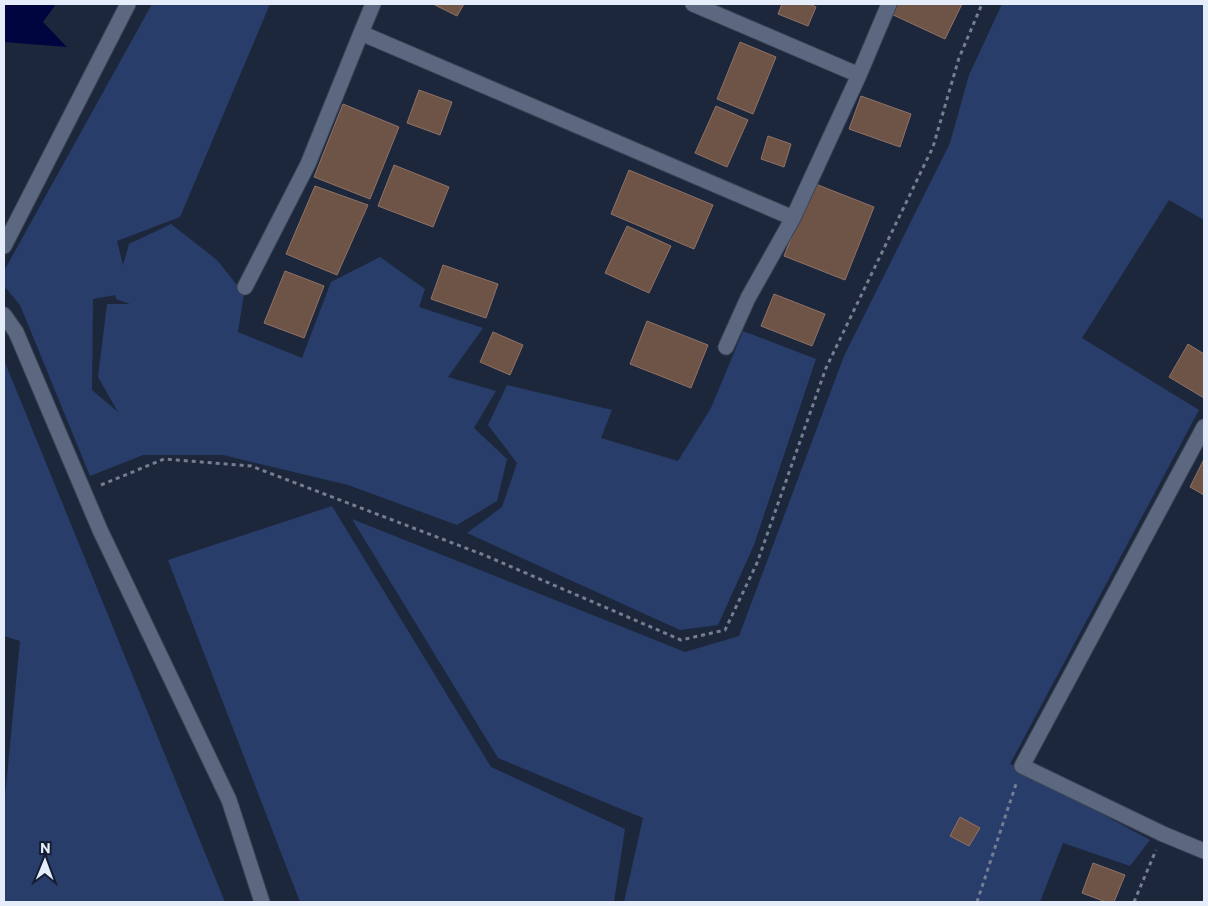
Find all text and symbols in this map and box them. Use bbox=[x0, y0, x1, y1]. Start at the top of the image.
north arrow bbox=[20, 836, 70, 886]
text: N bbox=[40, 839, 51, 856]

